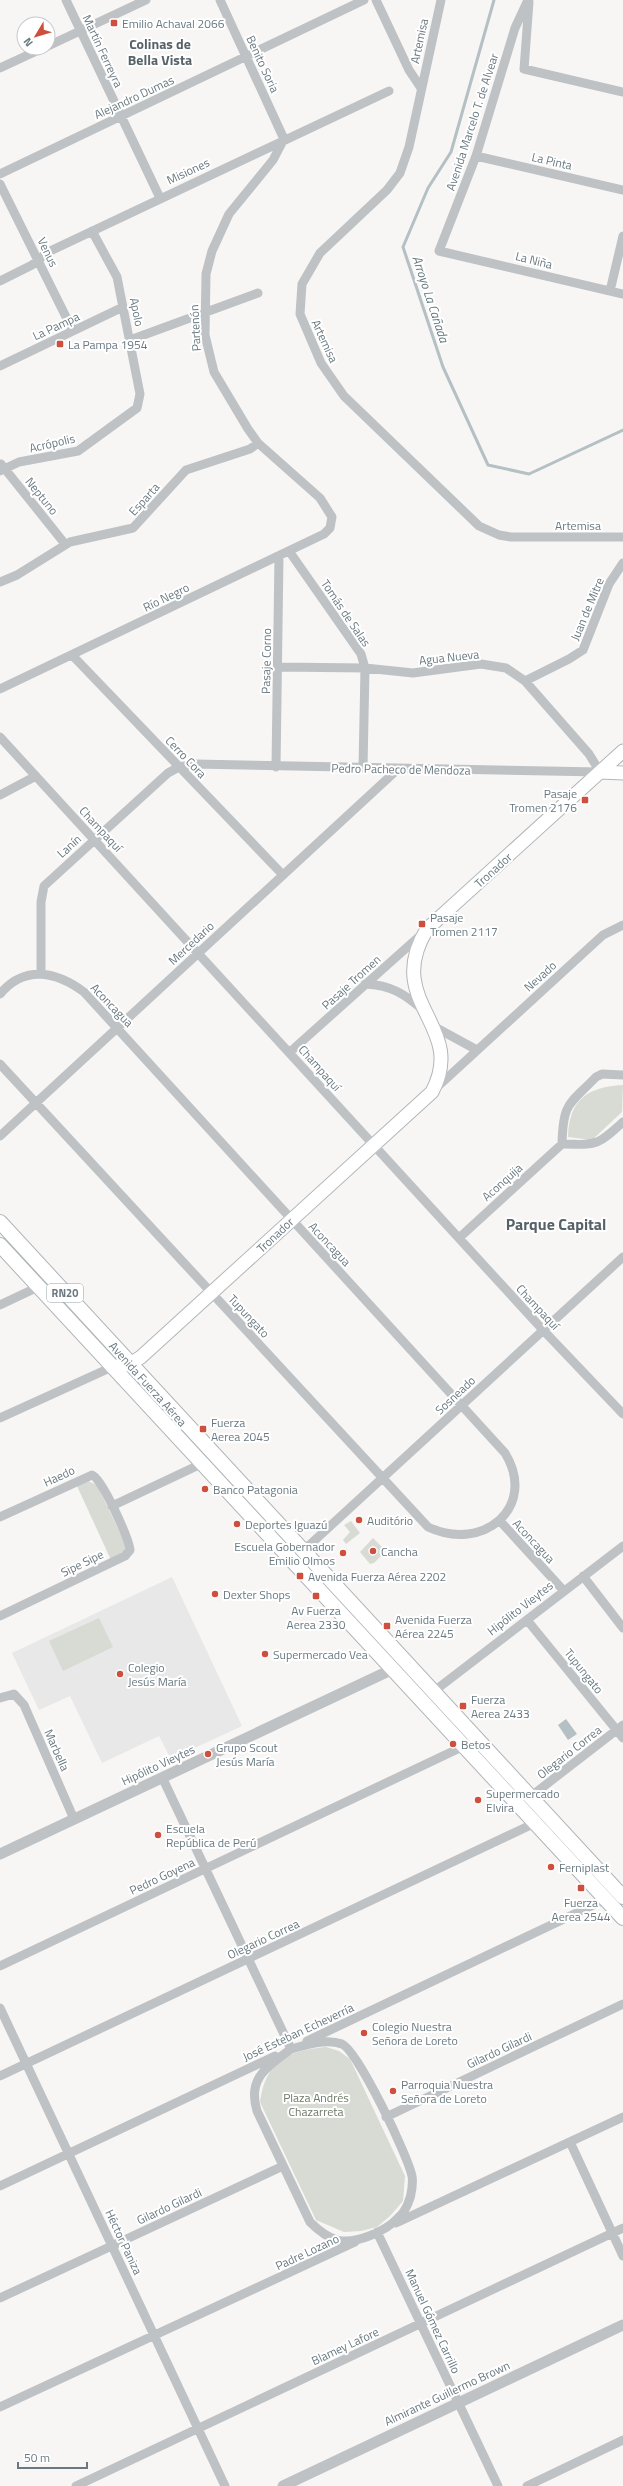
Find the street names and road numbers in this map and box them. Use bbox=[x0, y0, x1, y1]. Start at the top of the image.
street label: Martín Ferreyra bbox=[78, 11, 128, 91]
street label: Artemisa bbox=[405, 17, 433, 65]
street label: Benito Soria bbox=[241, 32, 285, 96]
street label: Avenida Marcelo T. de Alvear bbox=[441, 51, 503, 193]
street label: Alejandro Dumas bbox=[91, 70, 177, 124]
street label: La Pinta bbox=[530, 147, 574, 175]
street label: Misiones bbox=[163, 153, 213, 189]
street label: Venus bbox=[33, 234, 64, 270]
street label: La Niña bbox=[513, 246, 555, 274]
street label: Apolo bbox=[125, 296, 149, 328]
street label: Partenón bbox=[184, 304, 206, 352]
street label: La Pampa bbox=[29, 307, 83, 345]
street label: Artemisa bbox=[307, 316, 343, 366]
street label: Acrópolis bbox=[27, 428, 77, 457]
street label: Neptuno bbox=[21, 473, 63, 519]
street label: Esparta bbox=[124, 478, 164, 520]
street label: Artemisa bbox=[555, 516, 601, 535]
street label: Juan de Mitre bbox=[565, 574, 609, 644]
street label: Tomás de Salas bbox=[316, 575, 376, 651]
street label: Río Negro bbox=[140, 578, 192, 616]
street label: Pasaje Corno bbox=[256, 628, 276, 694]
street label: Agua Nueva bbox=[418, 644, 480, 670]
street label: Cerro Cora bbox=[161, 732, 211, 782]
street label: Pedro Pacheco de Mendoza bbox=[331, 758, 471, 780]
street label: Champaquí bbox=[75, 802, 128, 857]
street label: Lanín bbox=[53, 830, 85, 862]
street label: Tronador bbox=[470, 848, 516, 892]
street label: Mercedario bbox=[164, 917, 218, 969]
street label: Pasaje Tromen bbox=[317, 950, 385, 1014]
street label: Nevado bbox=[519, 956, 561, 996]
street label: Aconcagua bbox=[86, 979, 138, 1031]
street label: Champaquí bbox=[294, 1041, 347, 1096]
street label: Aconquija bbox=[477, 1159, 527, 1205]
street label: Tronador bbox=[252, 1213, 298, 1257]
street label: Aconcagua bbox=[304, 1217, 356, 1271]
street label: Champaquí bbox=[512, 1280, 565, 1335]
road number: RN20 bbox=[47, 1284, 83, 1302]
street label: Tupungato bbox=[224, 1290, 274, 1342]
street label: Avenida Fuerza Aérea bbox=[105, 1337, 191, 1431]
street label: Sosneado bbox=[430, 1371, 480, 1419]
street label: Haedo bbox=[40, 1460, 78, 1492]
street label: Aconcagua bbox=[508, 1514, 560, 1568]
street label: Sipe Sipe bbox=[57, 1544, 107, 1582]
street label: Hipólito Vieytes bbox=[483, 1576, 557, 1640]
street label: Tupungato bbox=[560, 1644, 608, 1698]
street label: Olegario Correa bbox=[533, 1721, 605, 1783]
street label: Marbella bbox=[39, 1726, 75, 1774]
street label: Hipólito Vieytes bbox=[118, 1739, 198, 1790]
street label: Pedro Goyena bbox=[126, 1853, 198, 1899]
street label: Olegario Correa bbox=[224, 1914, 302, 1964]
street label: José Esteban Echeverría bbox=[239, 1998, 357, 2066]
street label: Gilardo Gilardi bbox=[463, 2027, 535, 2073]
street label: Gilardo Gilardi bbox=[133, 2183, 205, 2229]
street label: Héctor Paniza bbox=[101, 2206, 147, 2278]
street label: Padre Lozano bbox=[272, 2229, 342, 2275]
street label: Manuel Gómez Carrillo bbox=[400, 2265, 466, 2377]
street label: Blamey Lafore bbox=[308, 2322, 382, 2370]
street label: Almirante Guillermo Brown bbox=[381, 2356, 513, 2430]

